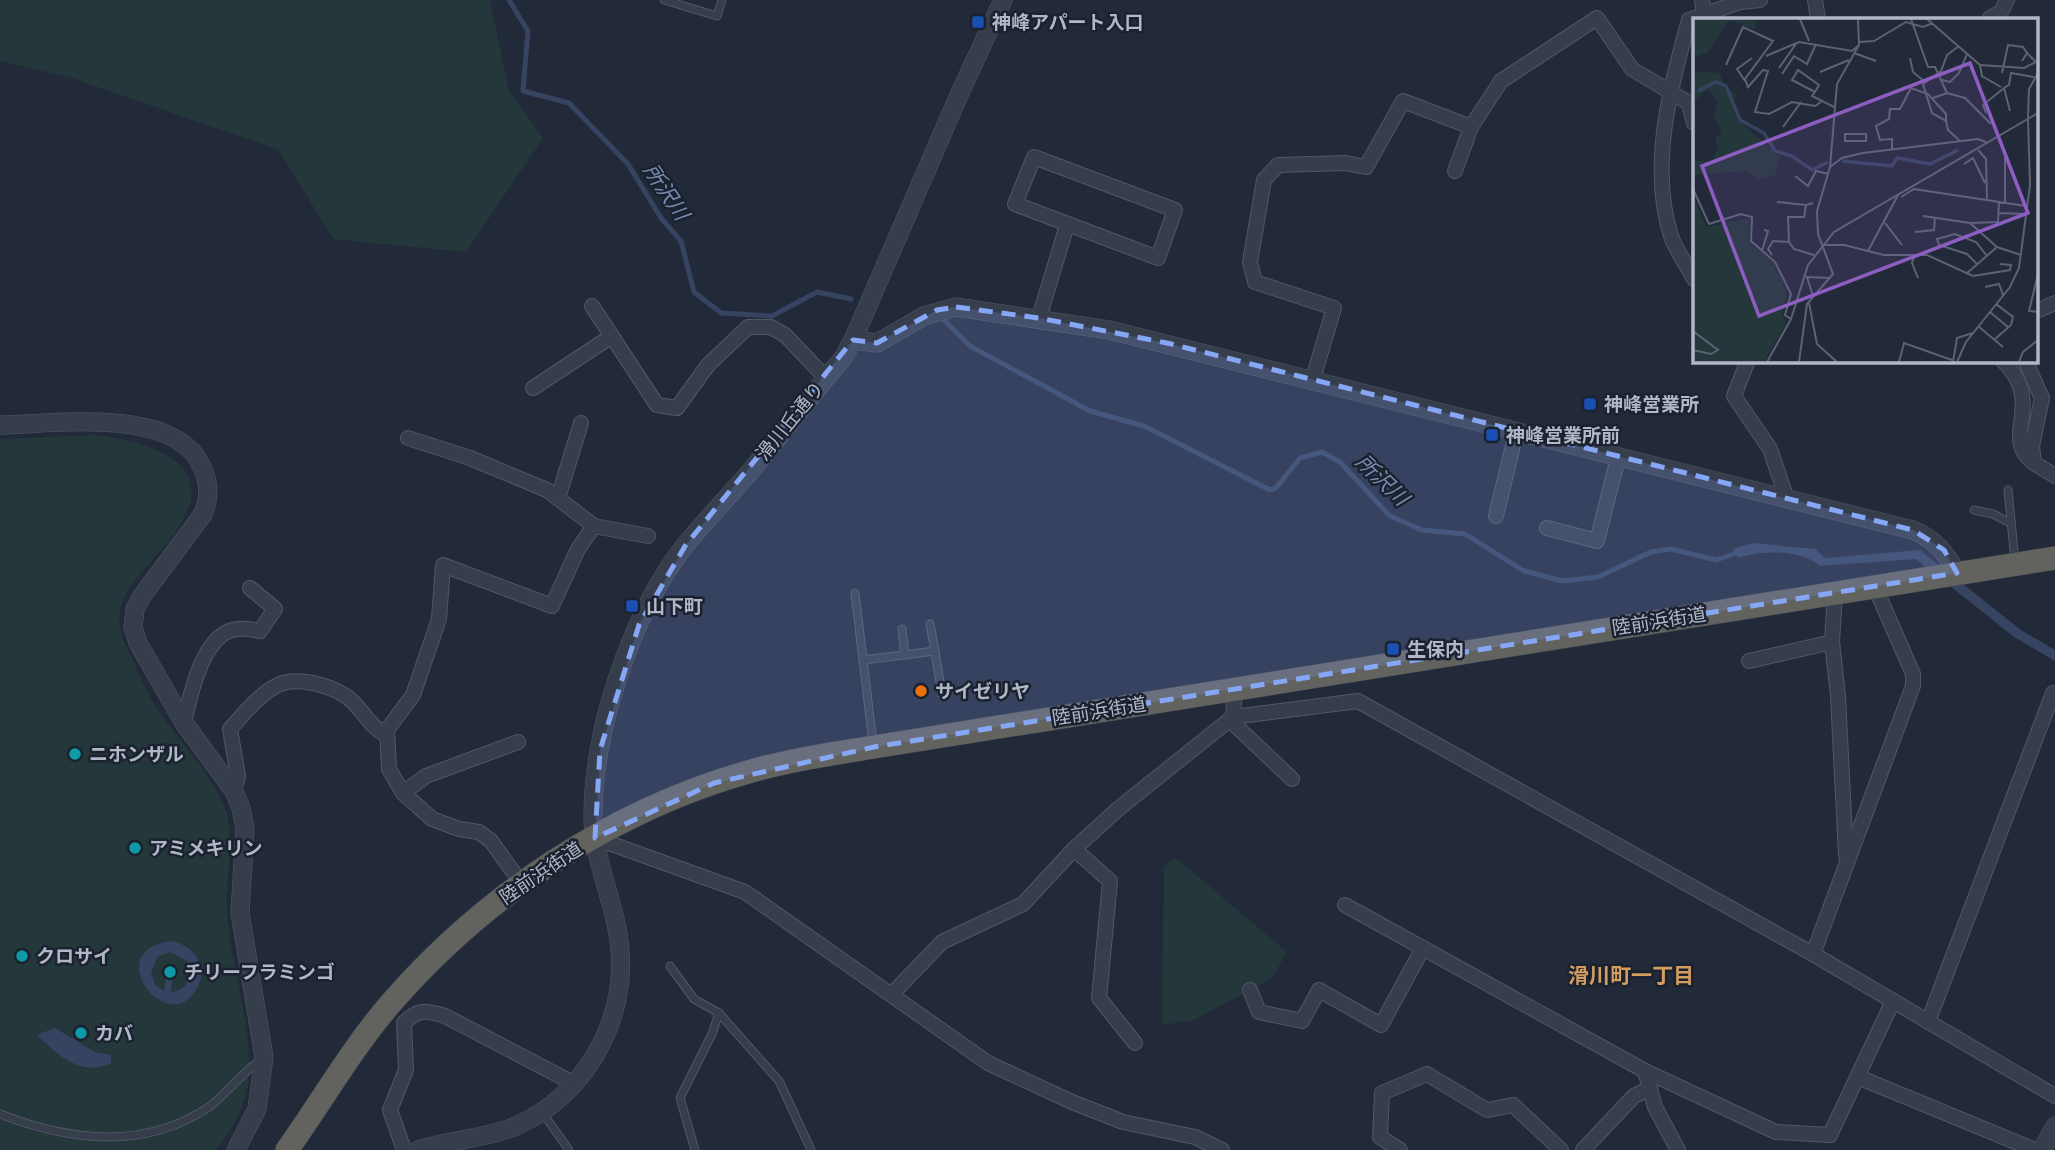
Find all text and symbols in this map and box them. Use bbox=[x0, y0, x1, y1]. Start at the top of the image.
place label: 神峰アパート入口 bbox=[992, 11, 1144, 34]
marker: 神峰アパート入口 bbox=[970, 14, 986, 30]
inset map bbox=[1693, 18, 2038, 362]
water label: 所沢川 bbox=[638, 159, 696, 227]
street label: 滑川丘通り bbox=[751, 377, 829, 465]
place label: 神峰営業所 bbox=[1604, 393, 1699, 416]
marker: 神峰営業所 bbox=[1582, 396, 1598, 412]
place label: 神峰営業所前 bbox=[1506, 424, 1620, 447]
marker: 神峰営業所前 bbox=[1484, 427, 1500, 443]
water label: 所沢川 bbox=[1350, 449, 1415, 513]
place label: 山下町 bbox=[646, 595, 703, 618]
marker: 山下町 bbox=[624, 598, 640, 614]
street label: 陸前浜街道 bbox=[1610, 602, 1708, 640]
place label: 生保内 bbox=[1407, 638, 1464, 661]
marker: 生保内 bbox=[1385, 641, 1401, 657]
place label: サイゼリヤ bbox=[935, 680, 1030, 703]
marker: サイゼリヤ bbox=[913, 683, 929, 699]
street label: 陸前浜街道 bbox=[1050, 692, 1148, 730]
place label: ニホンザル bbox=[89, 743, 184, 766]
marker: ニホンザル bbox=[67, 746, 83, 762]
place label: アミメキリン bbox=[149, 837, 263, 860]
street label: 陸前浜街道 bbox=[495, 837, 587, 909]
marker: アミメキリン bbox=[127, 840, 143, 856]
place label: クロサイ bbox=[36, 945, 112, 968]
marker: クロサイ bbox=[14, 948, 30, 964]
place label: チリーフラミンゴ bbox=[184, 961, 335, 984]
district label: 滑川町一丁目 bbox=[1568, 963, 1694, 989]
marker: チリーフラミンゴ bbox=[162, 964, 178, 980]
place label: カバ bbox=[95, 1022, 133, 1045]
marker: カバ bbox=[73, 1025, 89, 1041]

